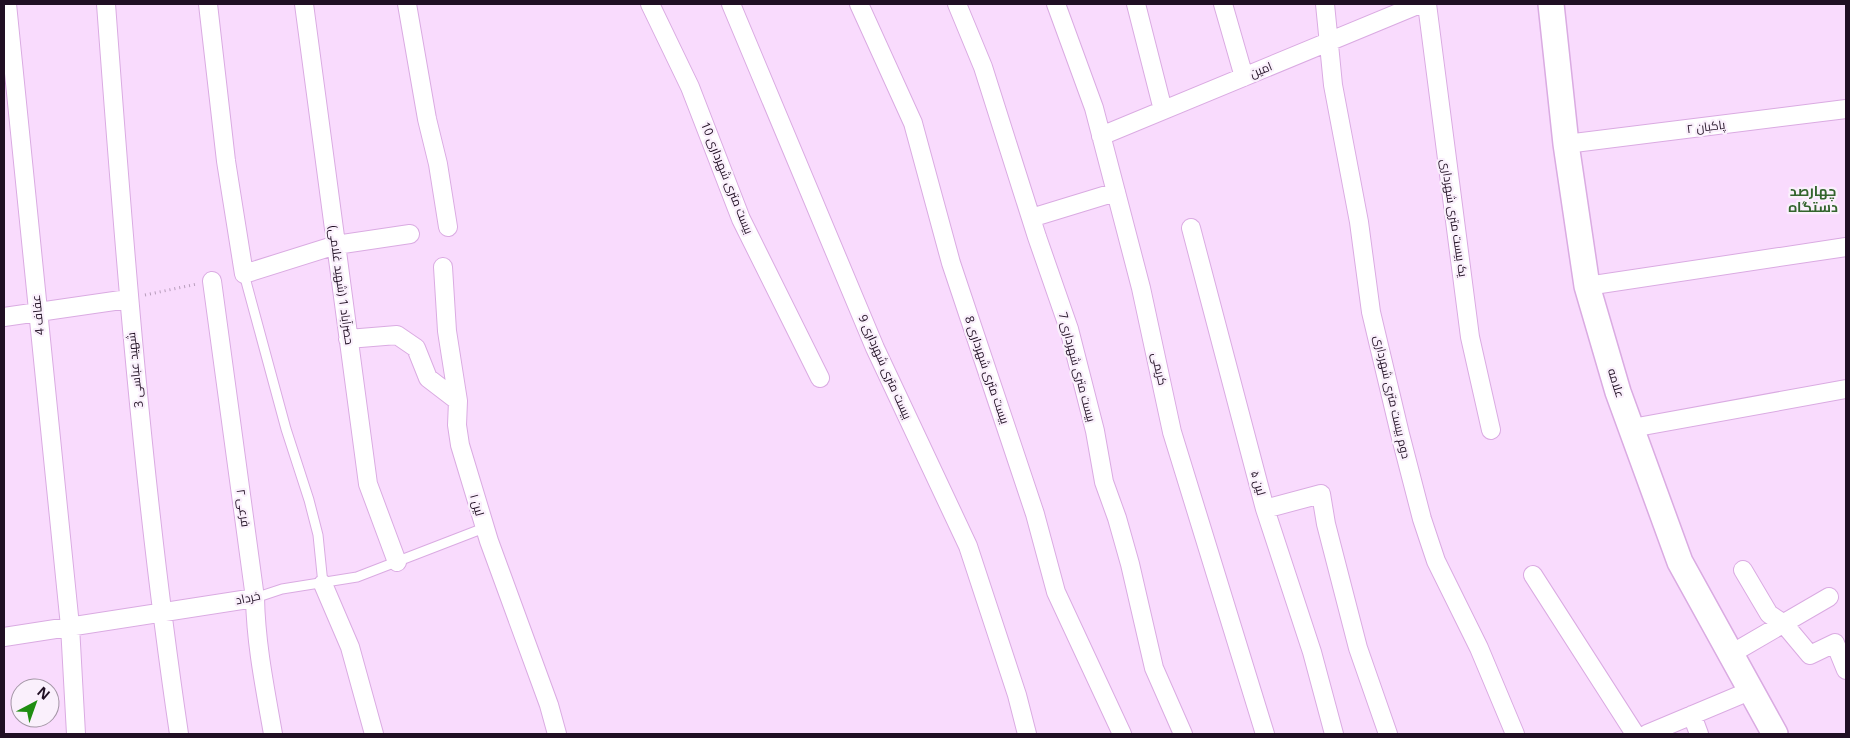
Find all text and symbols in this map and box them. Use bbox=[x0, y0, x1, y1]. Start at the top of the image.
street label: امین bbox=[1247, 57, 1275, 82]
street label: پاکبان ۲ bbox=[1686, 116, 1727, 138]
street label: بیست متری شهرداری 10 bbox=[697, 119, 758, 237]
street label: یک بیست متری شهرداری bbox=[1437, 158, 1472, 279]
district label: چهارصد دستگاه bbox=[1788, 181, 1838, 216]
street label: حصرآباد 1 (شهید غلامی) bbox=[325, 224, 358, 346]
street label: عفاف 4 bbox=[27, 294, 48, 336]
street label: بیست متری شهرداری 7 bbox=[1055, 310, 1100, 424]
street label: بیست متری شهرداری 9 bbox=[855, 312, 916, 422]
street label: بیست متری شهرداری 8 bbox=[961, 314, 1014, 426]
street label: شهید عباسی 3 bbox=[122, 331, 147, 409]
street label: دوم بیست متری شهرداری bbox=[1370, 334, 1415, 460]
street label: کریمی bbox=[1147, 351, 1171, 387]
street label: علامه bbox=[1604, 366, 1629, 400]
street label: لین ۵ bbox=[1247, 469, 1270, 497]
street label: ۲ فرعی bbox=[232, 488, 255, 528]
street label: لین ۱ bbox=[466, 492, 489, 518]
street label: خرداد bbox=[234, 587, 262, 608]
north arrow bbox=[10, 678, 60, 728]
text: N bbox=[33, 682, 54, 704]

